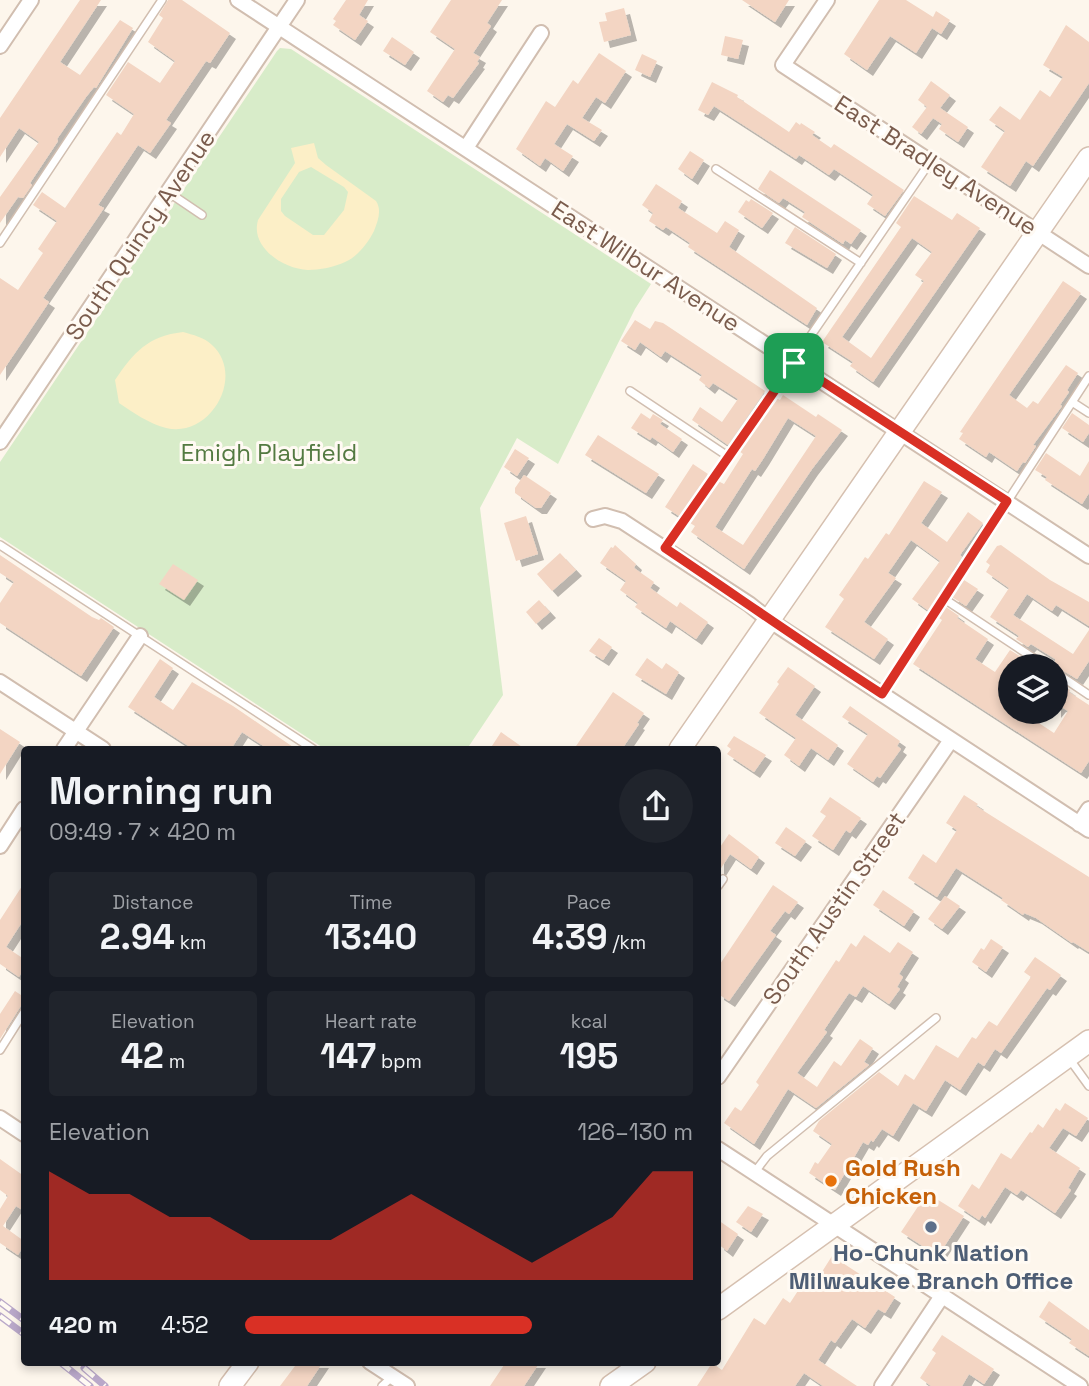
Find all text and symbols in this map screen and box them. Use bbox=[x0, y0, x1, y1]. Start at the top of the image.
street label: East Bradley Avenue bbox=[829, 88, 1043, 242]
street label: South Quincy Avenue bbox=[58, 124, 222, 346]
street label: East Wilbur Avenue bbox=[546, 193, 746, 339]
pin bbox=[764, 333, 824, 393]
icon: arrive bbox=[775, 344, 813, 382]
park label: Emigh Playfield bbox=[181, 437, 357, 468]
map controls bbox=[998, 654, 1068, 724]
button: layers bbox=[998, 654, 1068, 724]
text: Morning run bbox=[49, 767, 274, 815]
button: share bbox=[619, 769, 693, 843]
street label: South Austin Street bbox=[756, 805, 912, 1011]
text: 09:49 · 7 × 420 m bbox=[49, 817, 236, 847]
text: Distance bbox=[113, 890, 193, 915]
text: Time bbox=[349, 890, 393, 915]
text: Pace bbox=[567, 890, 611, 915]
text: 2.94 bbox=[100, 915, 175, 959]
text: 13:40 bbox=[325, 915, 417, 959]
text: 4:39 bbox=[532, 915, 608, 959]
text: km bbox=[175, 930, 206, 955]
text: /km bbox=[608, 930, 646, 955]
text: Elevation bbox=[111, 1009, 195, 1034]
text: Heart rate bbox=[325, 1009, 417, 1034]
text: kcal bbox=[571, 1009, 607, 1034]
text: 42 bbox=[121, 1034, 164, 1078]
text: 147 bbox=[320, 1034, 376, 1078]
text: 195 bbox=[560, 1034, 618, 1078]
text: m bbox=[164, 1049, 185, 1074]
text: bpm bbox=[376, 1049, 422, 1074]
text: Elevation bbox=[49, 1117, 150, 1147]
text: 126–130 m bbox=[578, 1117, 693, 1147]
place label: Gold Rush Chicken bbox=[845, 1152, 961, 1211]
marker: Gold Rush Chicken bbox=[823, 1173, 839, 1189]
marker: Ho-Chunk Nation Milwaukee Branch Office bbox=[923, 1219, 939, 1235]
place label: Ho-Chunk Nation Milwaukee Branch Office bbox=[789, 1237, 1073, 1296]
text: 420 m bbox=[49, 1310, 118, 1340]
text: 4:52 bbox=[161, 1310, 209, 1340]

